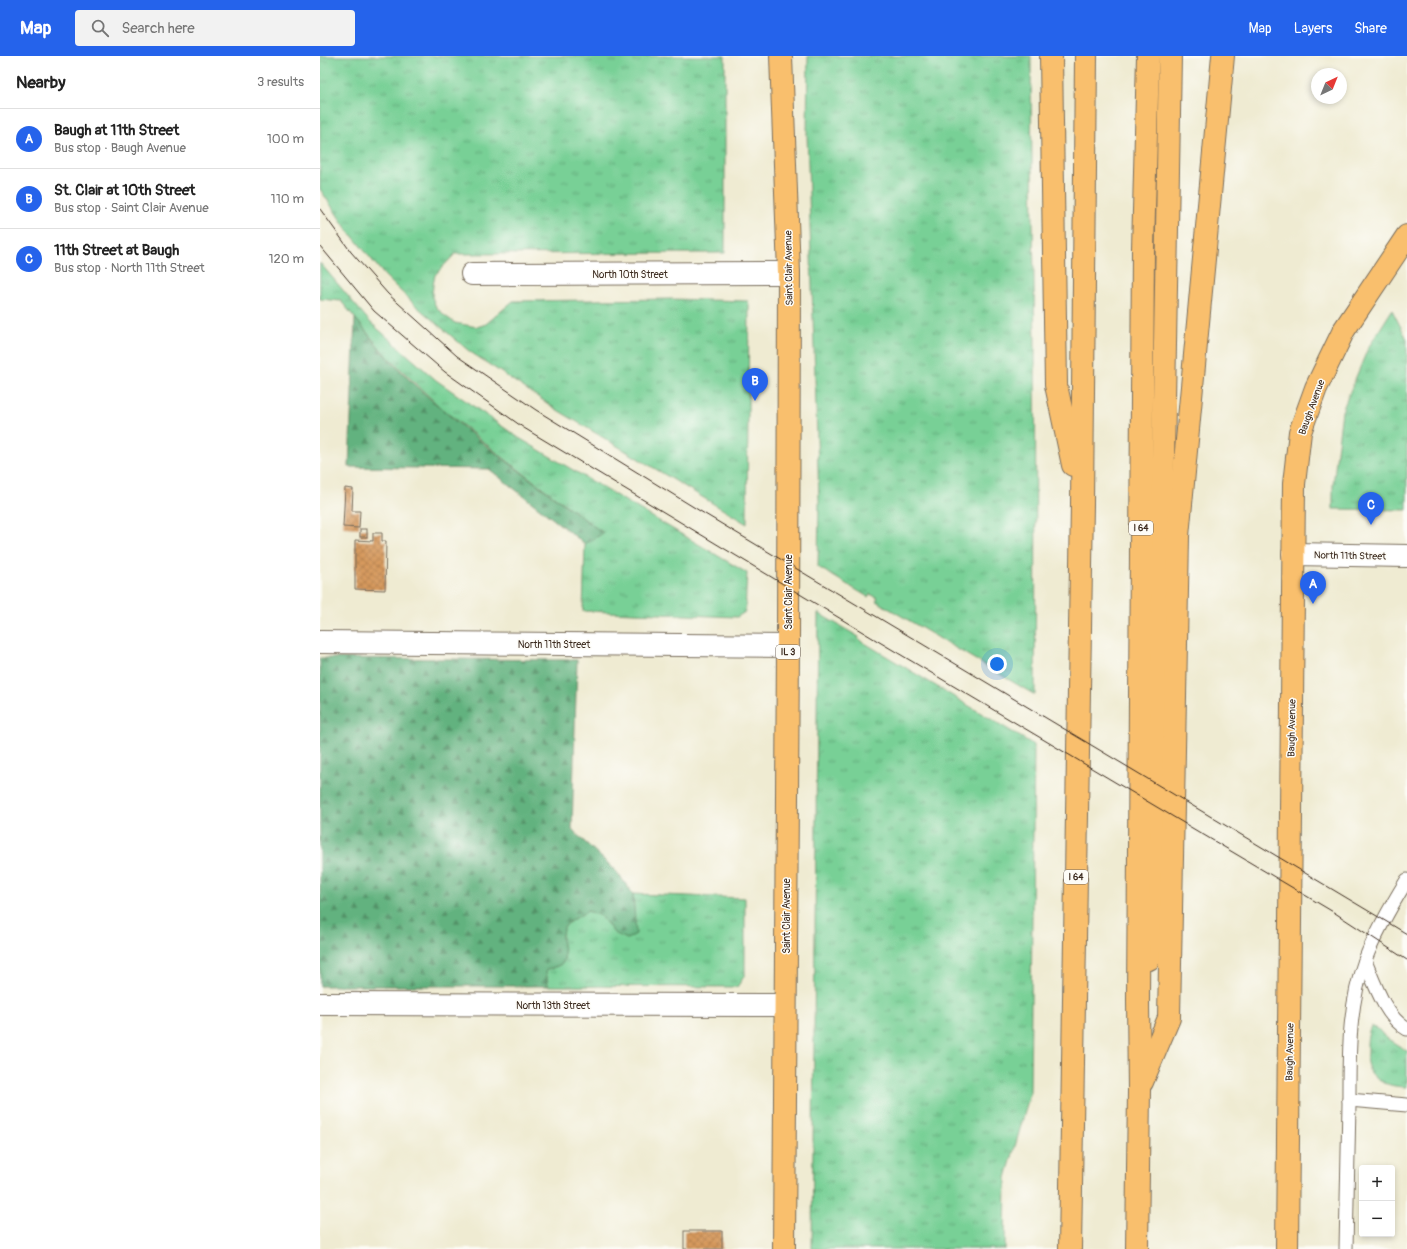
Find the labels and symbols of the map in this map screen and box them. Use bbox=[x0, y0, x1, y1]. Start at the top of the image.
north arrow bbox=[1311, 68, 1347, 104]
street label: Saint Clair Avenue bbox=[782, 230, 796, 306]
street label: North 10th Street bbox=[592, 269, 669, 281]
pin: B bbox=[742, 368, 768, 401]
street label: Baugh Avenue bbox=[1296, 378, 1327, 437]
pin: C bbox=[1358, 492, 1384, 525]
road number: I 64 bbox=[1129, 521, 1153, 535]
street label: North 11th Street bbox=[1314, 549, 1387, 563]
street label: Saint Clair Avenue bbox=[783, 554, 795, 630]
pin: A bbox=[1300, 571, 1326, 604]
street label: North 11th Street bbox=[518, 639, 591, 651]
road number: IL 3 bbox=[776, 645, 800, 659]
your location bbox=[987, 654, 1007, 674]
street label: Baugh Avenue bbox=[1285, 699, 1299, 757]
road number: I 64 bbox=[1064, 870, 1088, 884]
street label: Saint Clair Avenue bbox=[781, 878, 793, 954]
street label: North 13th Street bbox=[516, 1000, 591, 1012]
street label: Baugh Avenue bbox=[1283, 1023, 1297, 1081]

